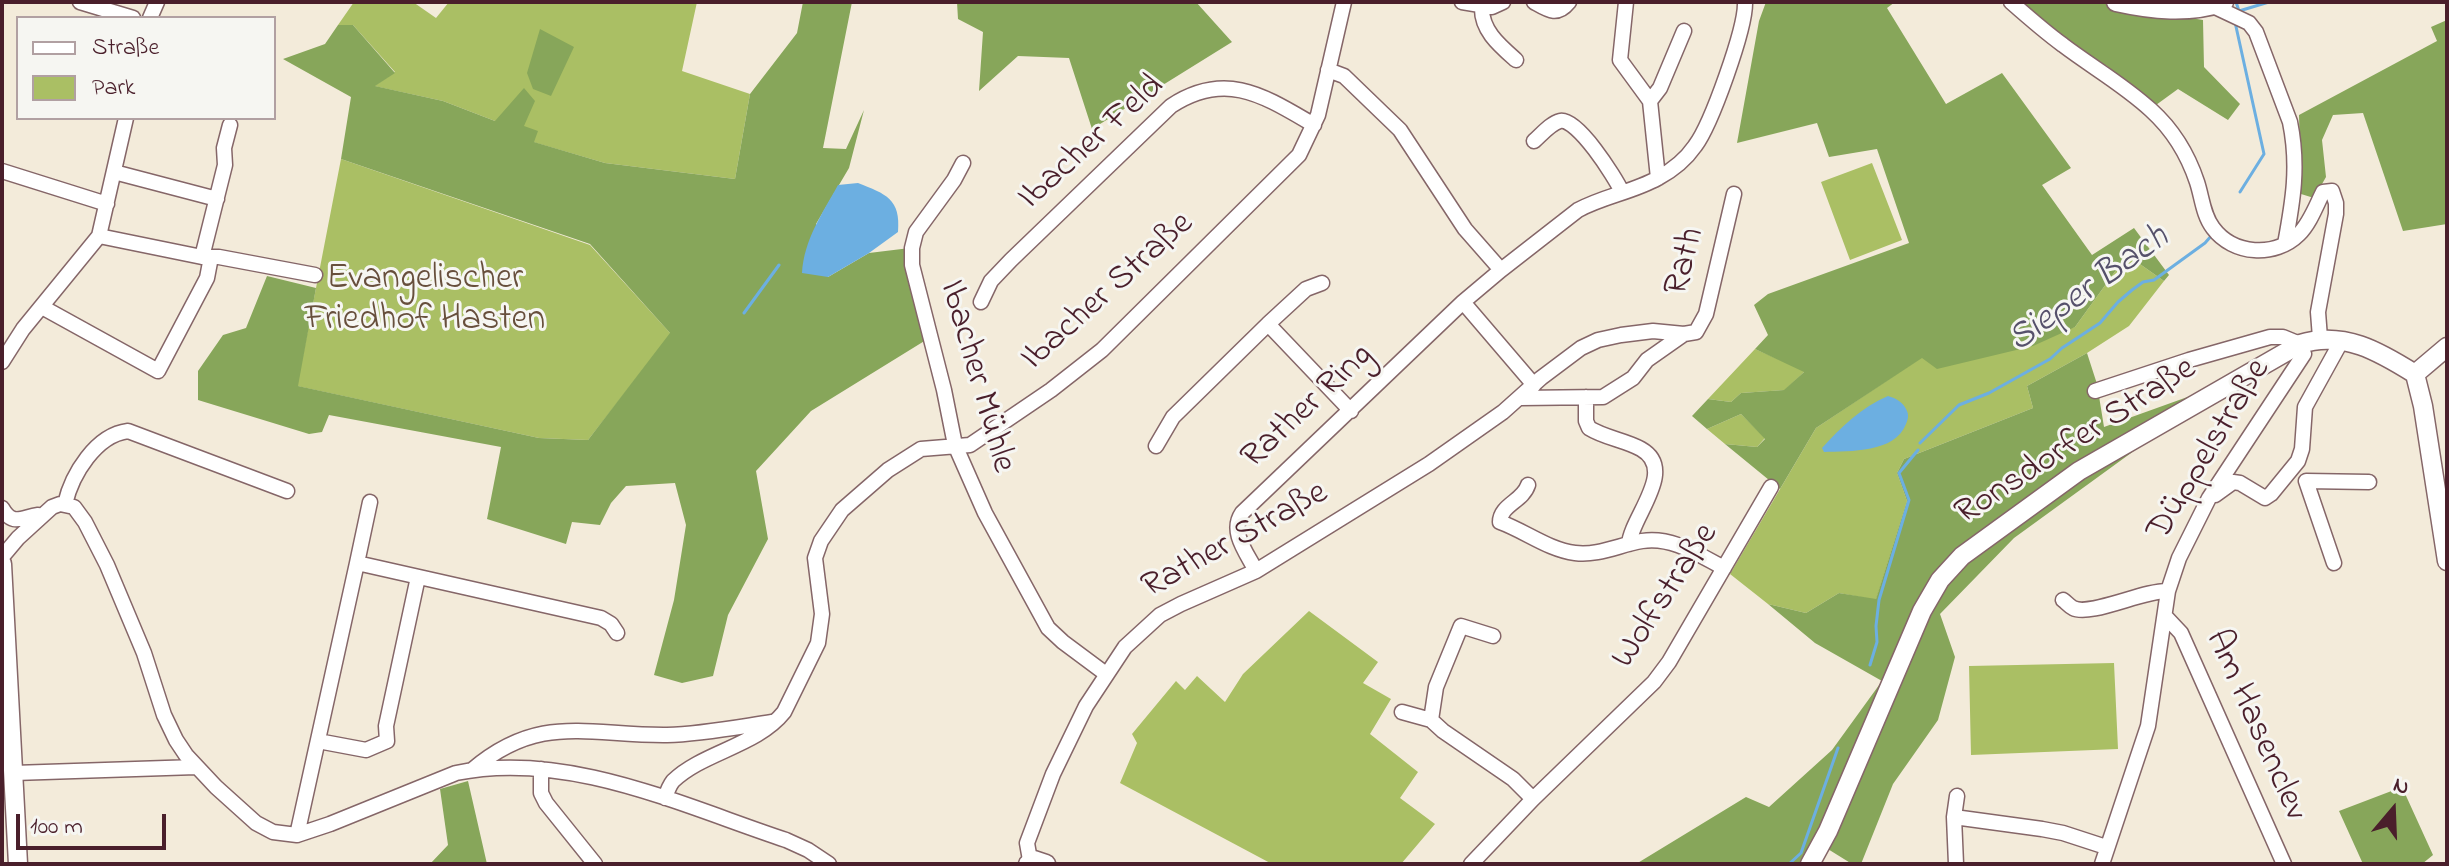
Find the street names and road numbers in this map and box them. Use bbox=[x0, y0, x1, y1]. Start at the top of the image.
street label: Ibacher Feld bbox=[1011, 67, 1175, 221]
street label: Ibacher Straße bbox=[1014, 204, 1204, 382]
street label: Rath bbox=[1657, 223, 1717, 301]
street label: Ibacher Mühle bbox=[927, 276, 1023, 478]
street label: Rather Ring bbox=[1234, 336, 1384, 480]
street label: Ronsdorfer Straße bbox=[1948, 349, 2206, 537]
street label: Düppelstraße bbox=[2140, 352, 2282, 550]
street label: Rather Straße bbox=[1136, 473, 1336, 611]
street label: Wolfstraße bbox=[1604, 516, 1730, 678]
street label: Am Hasenclev bbox=[2193, 624, 2315, 828]

